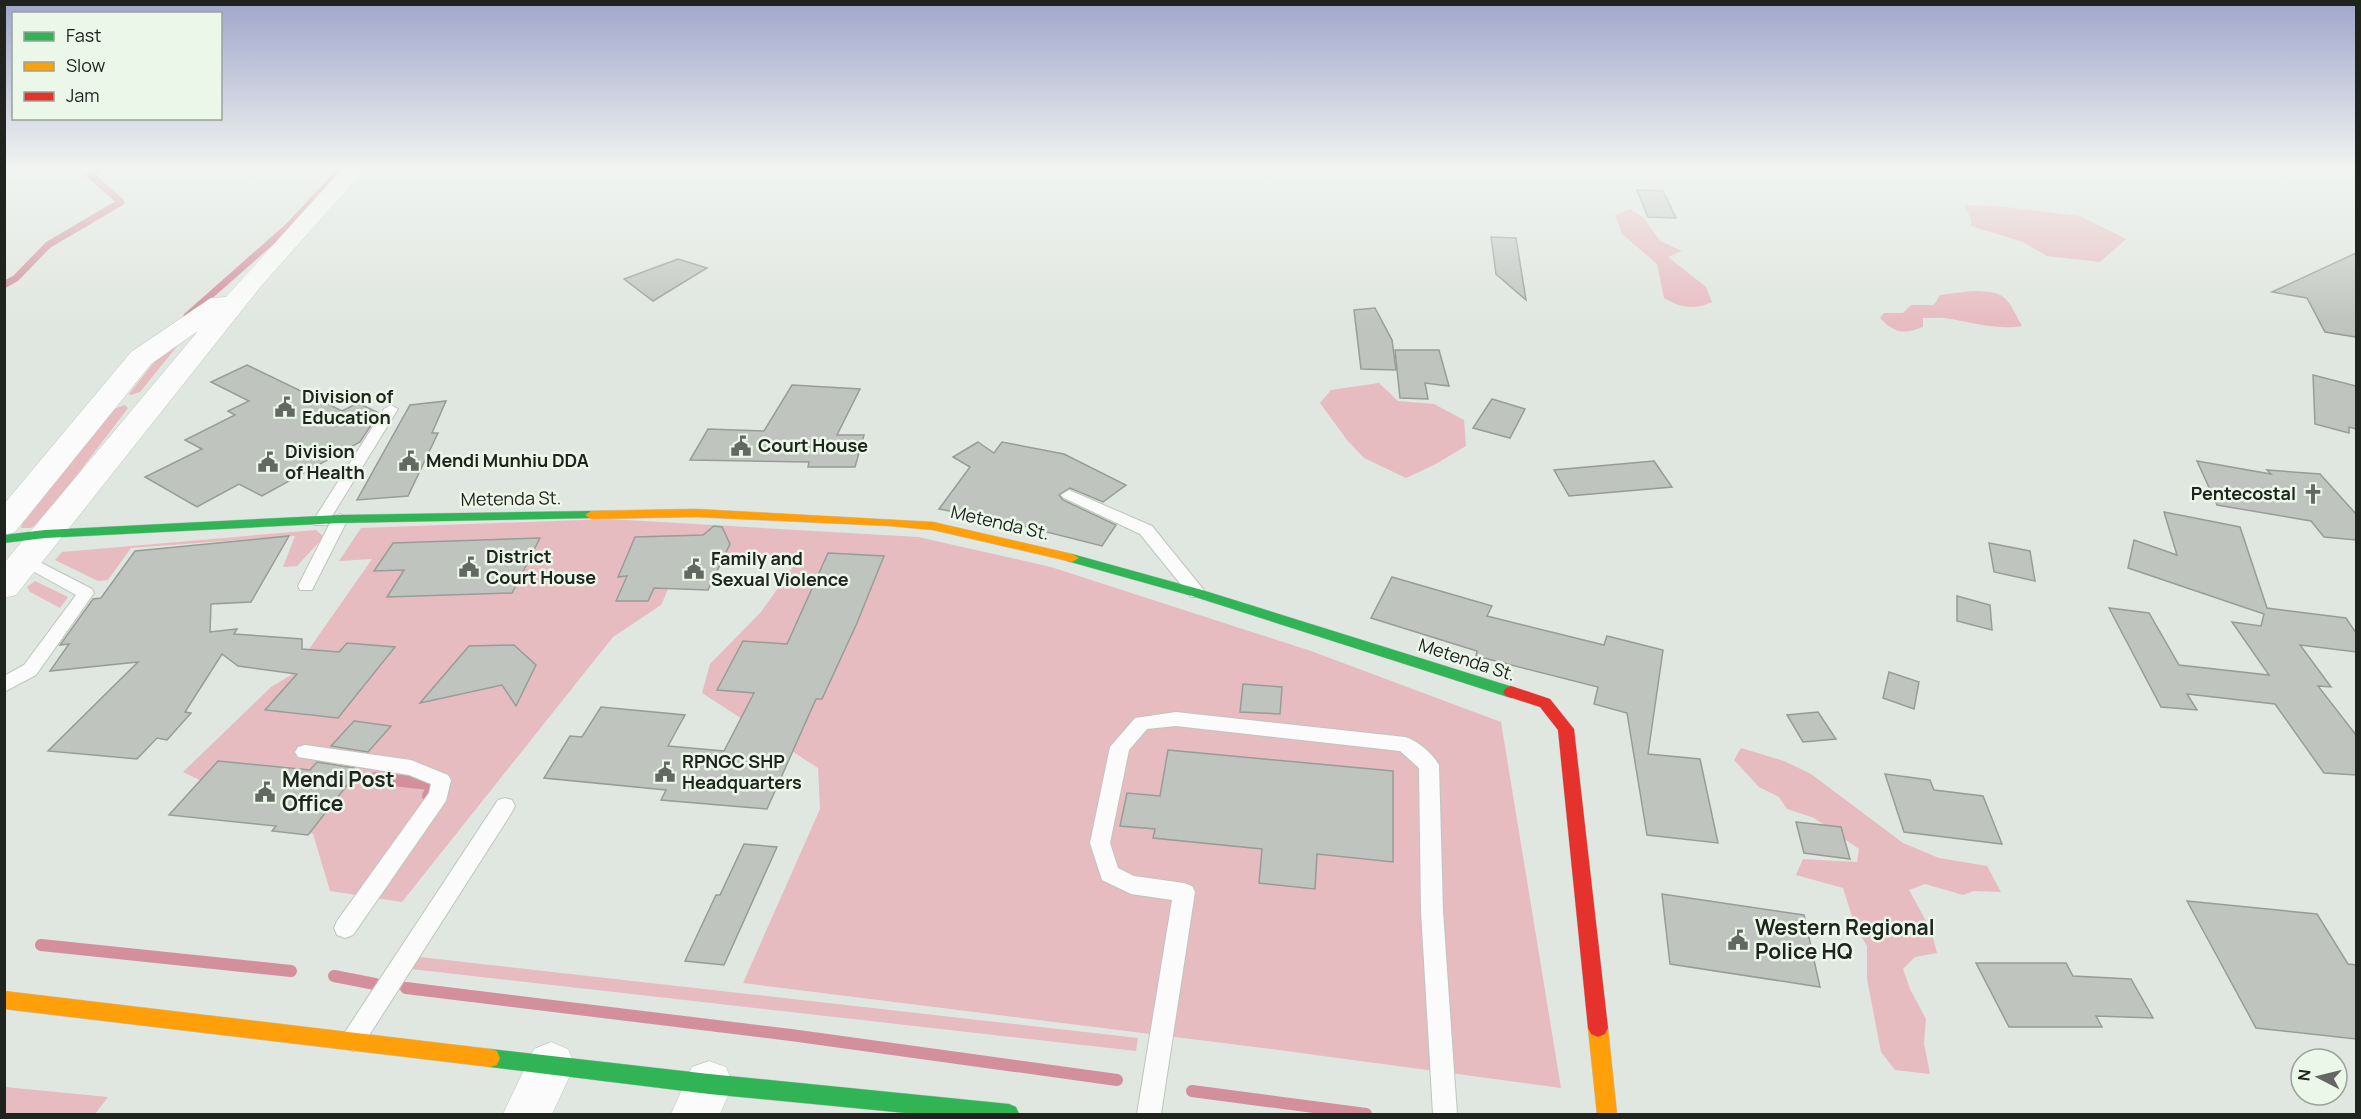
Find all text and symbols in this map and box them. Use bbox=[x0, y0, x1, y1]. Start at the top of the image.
legend bbox=[12, 12, 222, 120]
text: Fast bbox=[66, 23, 101, 47]
text: Slow bbox=[66, 53, 106, 77]
text: Jam bbox=[66, 83, 100, 107]
place label: Division of Education bbox=[302, 384, 394, 429]
public building icon: Division of Education bbox=[273, 395, 297, 419]
place label: Court House bbox=[758, 433, 868, 457]
public building icon: Court House bbox=[729, 434, 753, 458]
place label: Division of Health bbox=[285, 439, 365, 484]
place label: Mendi Munhiu DDA bbox=[426, 448, 589, 472]
public building icon: Mendi Munhiu DDA bbox=[397, 449, 421, 473]
public building icon: Division of Health bbox=[256, 450, 280, 474]
place label: Pentecostal bbox=[2191, 481, 2296, 505]
church icon: Pentecostal bbox=[2301, 482, 2325, 506]
street label: Metenda St. bbox=[461, 485, 561, 511]
street label: Metenda St. bbox=[949, 499, 1052, 545]
place label: District Court House bbox=[486, 544, 596, 589]
place label: Family and Sexual Violence bbox=[711, 546, 849, 591]
public building icon: District Court House bbox=[457, 555, 481, 579]
public building icon: Family and Sexual Violence bbox=[682, 557, 706, 581]
street label: Metenda St. bbox=[1416, 632, 1519, 686]
place label: RPNGC SHP Headquarters bbox=[682, 749, 802, 794]
public building icon: RPNGC SHP Headquarters bbox=[653, 760, 677, 784]
place label: Mendi Post Office bbox=[282, 765, 395, 817]
public building icon: Mendi Post Office bbox=[253, 780, 277, 804]
place label: Western Regional Police HQ bbox=[1755, 913, 1935, 965]
public building icon: Western Regional Police HQ bbox=[1726, 928, 1750, 952]
north arrow bbox=[2289, 1047, 2349, 1107]
text: N bbox=[2292, 1068, 2316, 1082]

